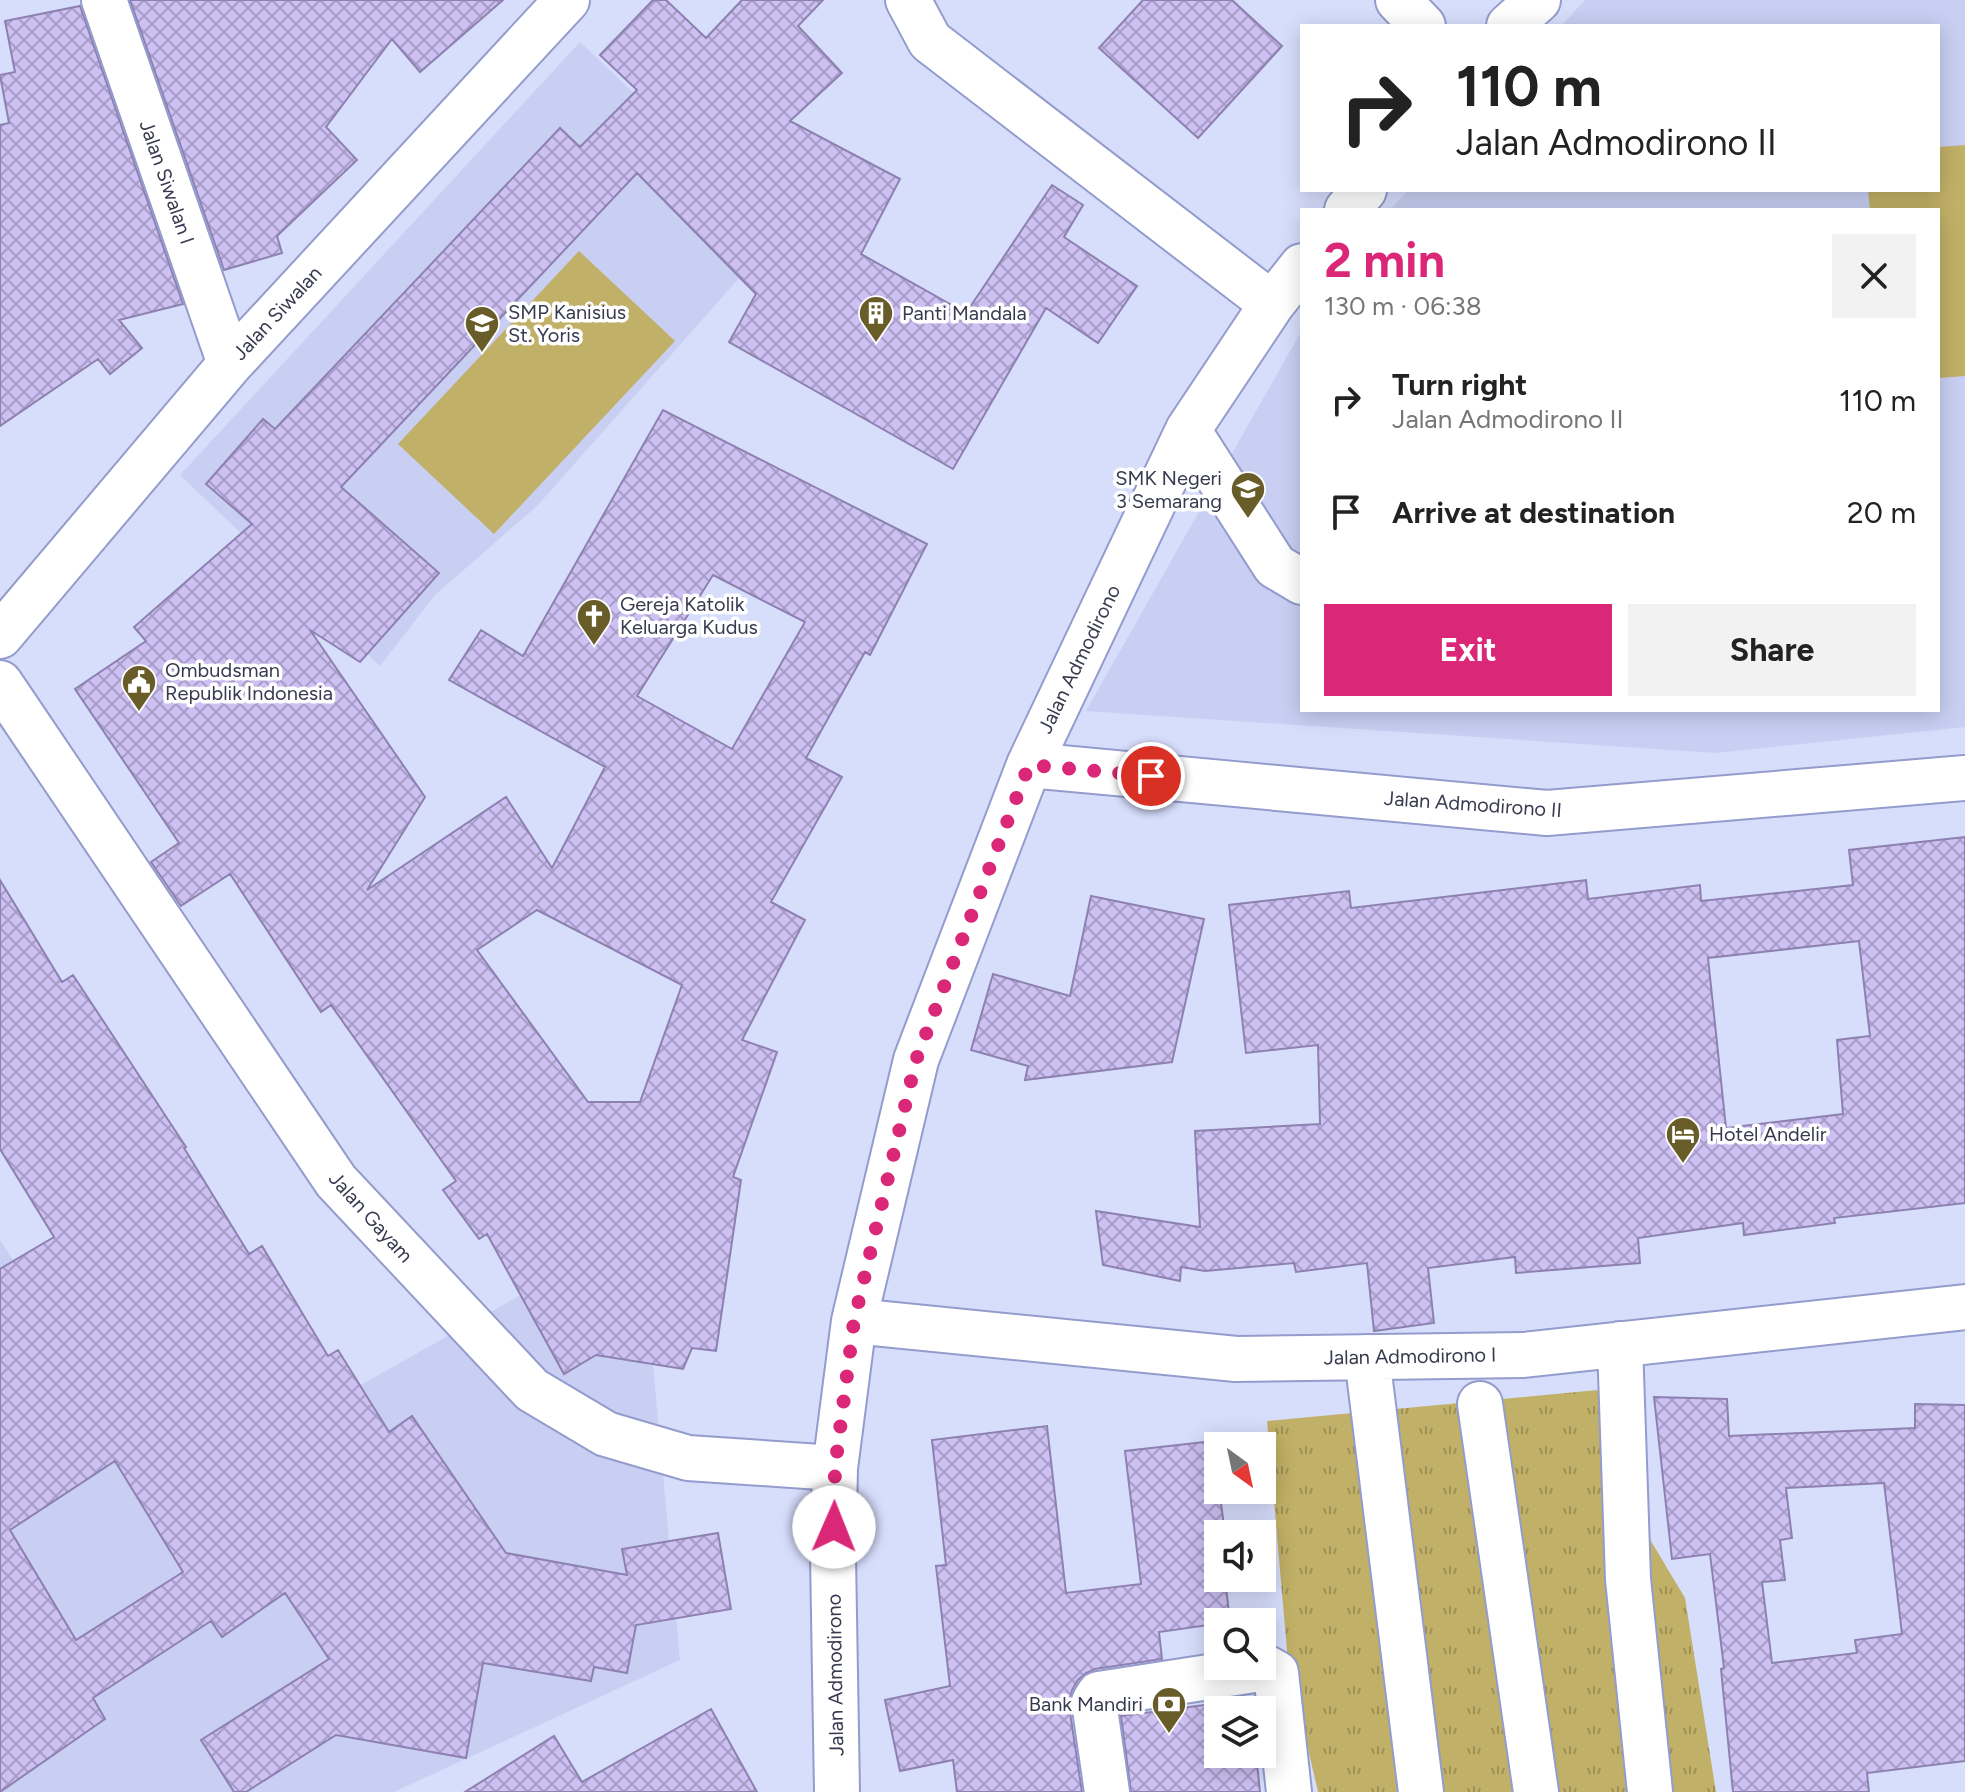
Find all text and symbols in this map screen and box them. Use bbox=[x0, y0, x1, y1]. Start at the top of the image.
text: 110 m bbox=[1456, 53, 1602, 120]
icon: right bbox=[1324, 56, 1428, 160]
street label: Jalan Siwalan I bbox=[135, 117, 199, 247]
text: Jalan Admodirono II bbox=[1456, 121, 1777, 164]
text: 2 min bbox=[1324, 231, 1445, 289]
button: close bbox=[1832, 234, 1916, 318]
street label: Jalan Siwalan bbox=[227, 261, 327, 365]
text: 130 m · 06:38 bbox=[1324, 290, 1482, 322]
building icon: Panti Mandala bbox=[857, 294, 895, 344]
place label: SMP Kanisius St. Yoris bbox=[508, 300, 626, 347]
place label: Panti Mandala bbox=[902, 301, 1027, 325]
school or university icon: SMP Kanisius St. Yoris bbox=[463, 304, 501, 354]
text: Turn right bbox=[1392, 366, 1527, 403]
icon: right bbox=[1324, 378, 1368, 422]
text: 110 m bbox=[1839, 382, 1916, 419]
text: Jalan Admodirono II bbox=[1392, 403, 1624, 435]
place label: SMK Negeri 3 Semarang bbox=[1115, 466, 1222, 513]
school or university icon: SMK Negeri 3 Semarang bbox=[1229, 470, 1267, 520]
icon: arrive bbox=[1324, 490, 1368, 534]
text: Arrive at destination bbox=[1392, 494, 1675, 531]
text: 20 m bbox=[1847, 494, 1916, 531]
street label: Jalan Admodirono bbox=[1033, 581, 1125, 737]
place label: Gereja Katolik Keluarga Kudus bbox=[620, 592, 758, 639]
church icon: Gereja Katolik Keluarga Kudus bbox=[575, 597, 613, 647]
button: Exit bbox=[1324, 604, 1612, 696]
button: Share bbox=[1628, 604, 1916, 696]
place label: Ombudsman Republik Indonesia bbox=[165, 658, 333, 705]
public building icon: Ombudsman Republik Indonesia bbox=[120, 663, 158, 713]
pin bbox=[1117, 742, 1185, 810]
icon: arrive bbox=[1129, 754, 1173, 798]
street label: Jalan Admodirono II bbox=[1383, 786, 1563, 822]
hotel icon: Hotel Andelir bbox=[1664, 1115, 1702, 1165]
place label: Hotel Andelir bbox=[1709, 1122, 1827, 1146]
street label: Jalan Gayam bbox=[324, 1167, 418, 1267]
street label: Jalan Admodirono I bbox=[1323, 1342, 1497, 1370]
north arrow bbox=[1204, 1432, 1276, 1504]
map controls bbox=[1204, 1432, 1276, 1768]
position arrow bbox=[792, 1485, 876, 1569]
button: sound bbox=[1204, 1520, 1276, 1592]
street label: Jalan Admodirono bbox=[822, 1594, 848, 1756]
button: search bbox=[1204, 1608, 1276, 1680]
bank icon: Bank Mandiri bbox=[1150, 1685, 1188, 1735]
place label: Bank Mandiri bbox=[1029, 1692, 1143, 1716]
button: layers bbox=[1204, 1696, 1276, 1768]

